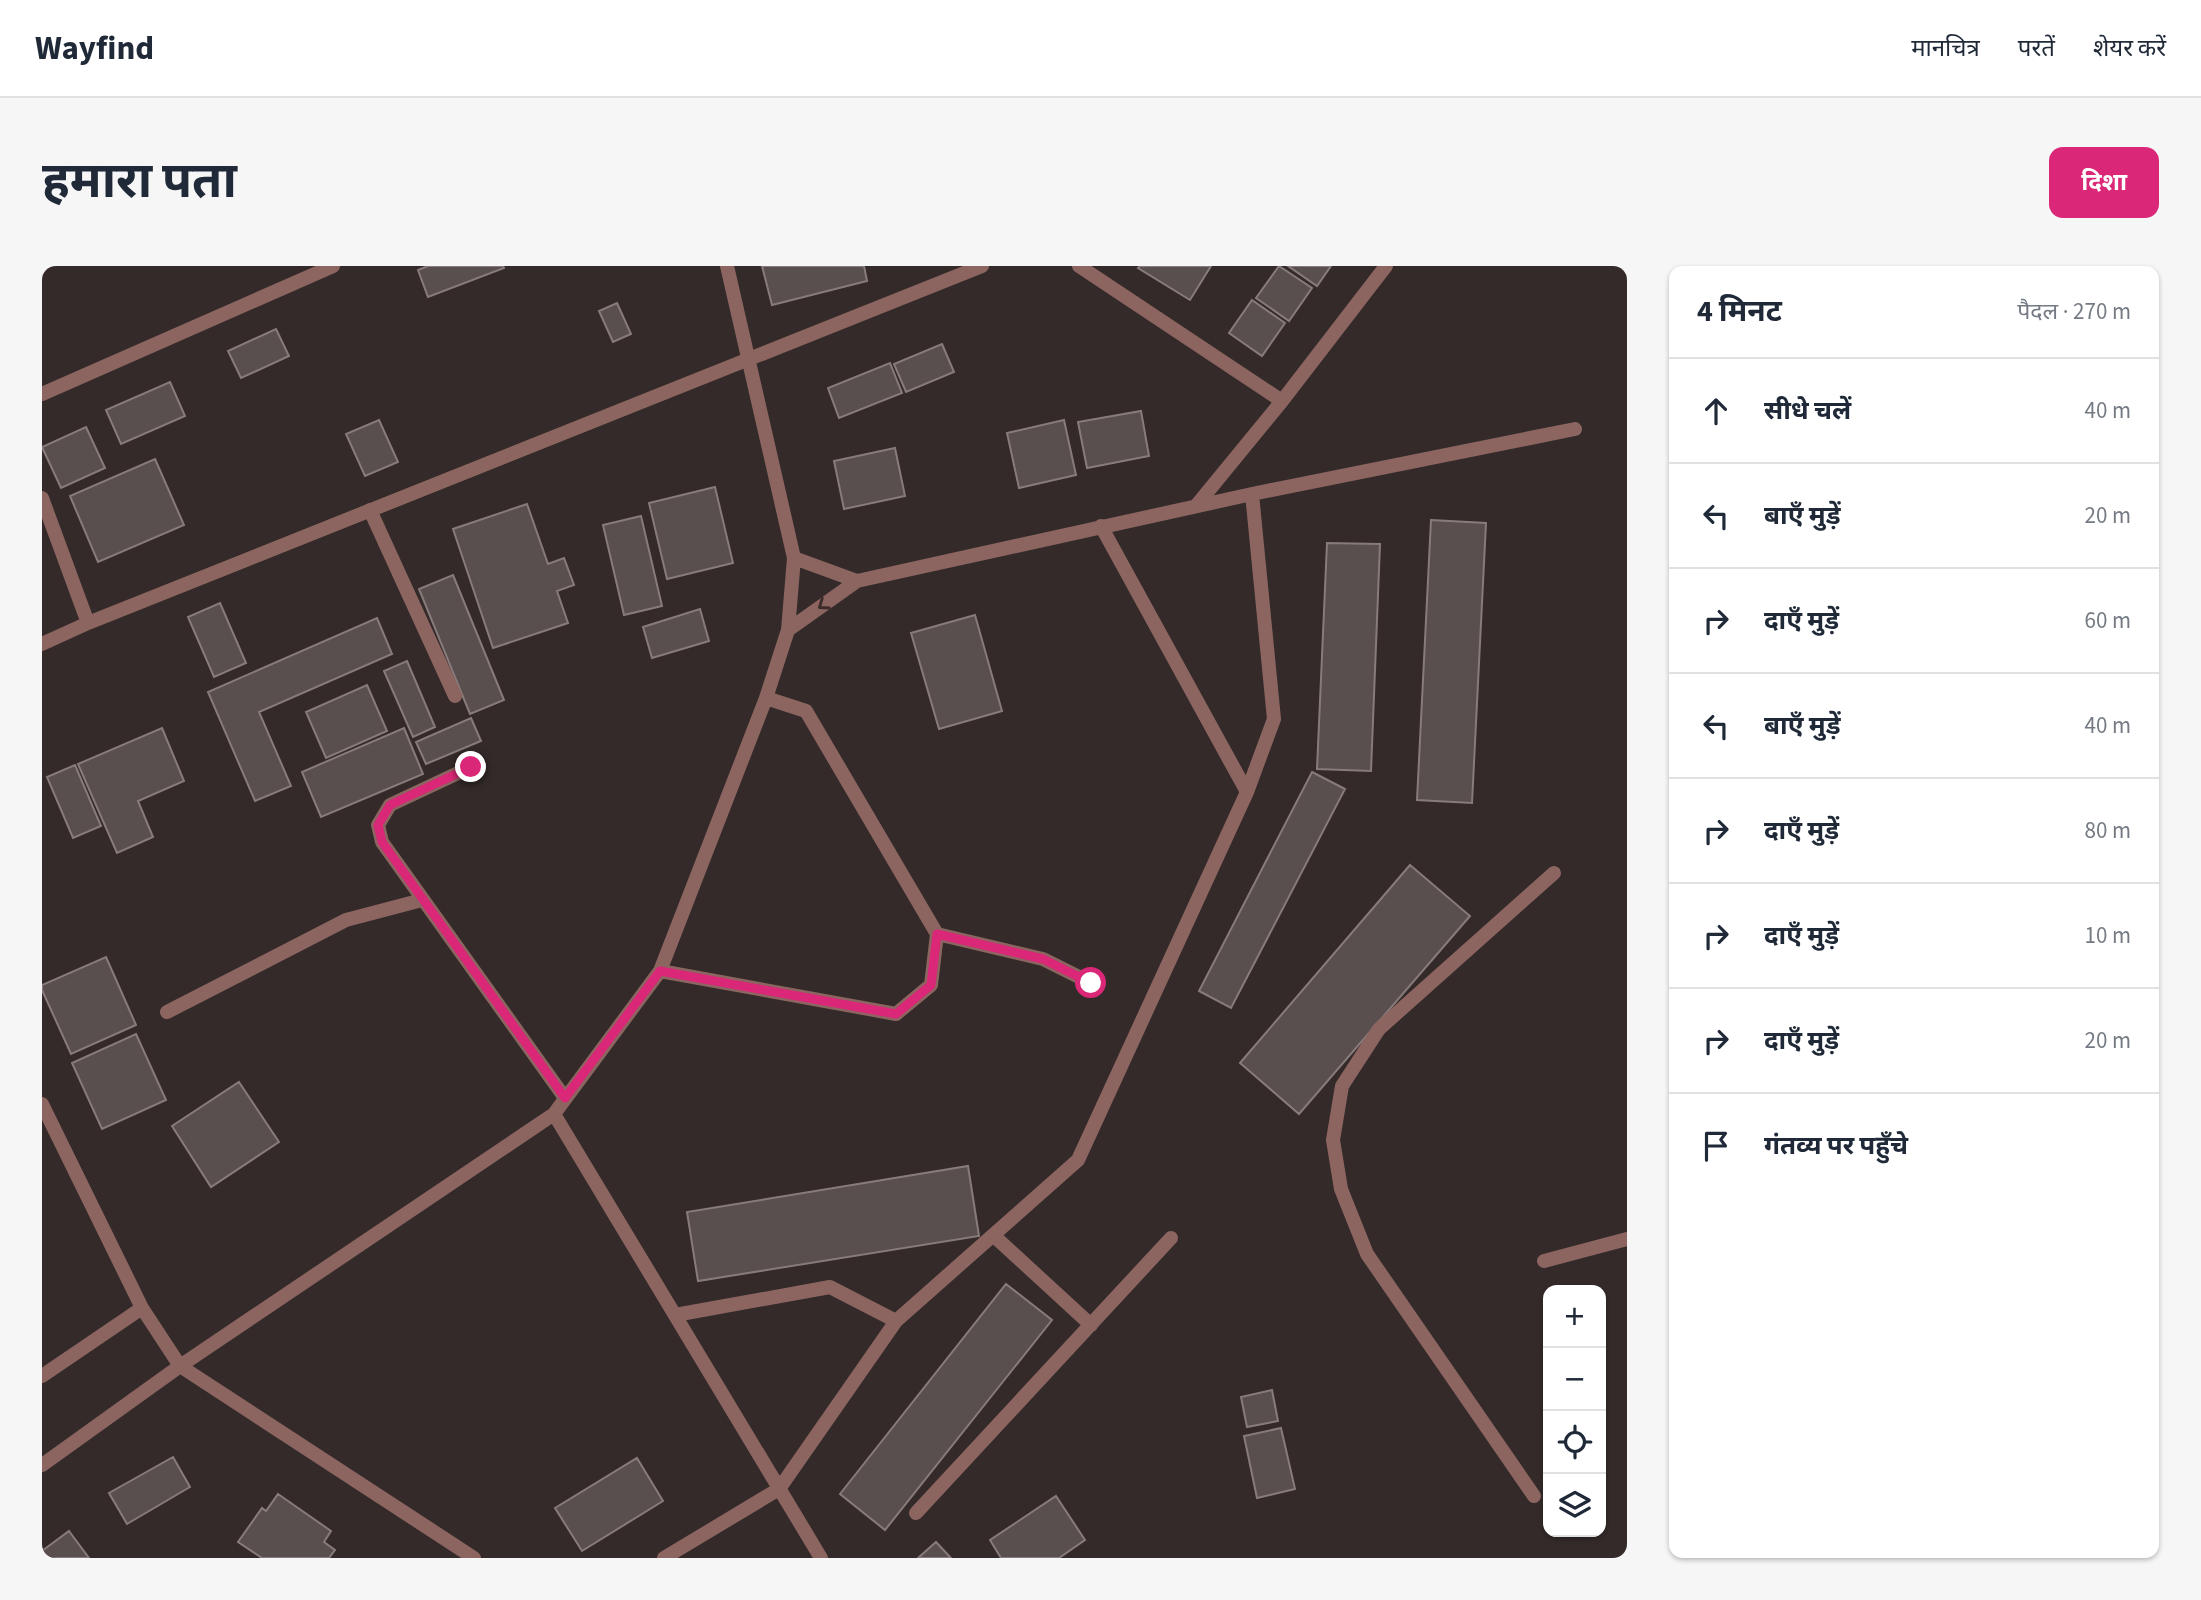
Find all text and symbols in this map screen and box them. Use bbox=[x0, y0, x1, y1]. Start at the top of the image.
text: Wayfind bbox=[35, 25, 154, 72]
text: मानचित्र bbox=[1911, 31, 1980, 66]
text: परतें bbox=[2018, 31, 2055, 66]
text: शेयर करें bbox=[2093, 31, 2166, 66]
text: हमारा पता bbox=[42, 147, 237, 217]
button: दिशा bbox=[2049, 147, 2159, 218]
text: 4 मिनट bbox=[1697, 290, 1782, 333]
text: पैदल · 270 m bbox=[2017, 295, 2131, 328]
icon: ahead bbox=[1697, 392, 1735, 430]
text: सीधे चलें bbox=[1764, 392, 1851, 429]
text: 40 m bbox=[2084, 394, 2131, 427]
icon: left bbox=[1697, 497, 1735, 535]
text: बाएँ मुड़ें bbox=[1764, 497, 1841, 534]
text: 20 m bbox=[2084, 499, 2131, 532]
one-way arrow bbox=[818, 597, 831, 609]
icon: right bbox=[1697, 602, 1735, 640]
text: दाएँ मुड़ें bbox=[1764, 602, 1839, 639]
text: 60 m bbox=[2084, 604, 2131, 637]
icon: left bbox=[1697, 707, 1735, 745]
text: बाएँ मुड़ें bbox=[1764, 707, 1841, 744]
text: 40 m bbox=[2084, 709, 2131, 742]
route end bbox=[455, 751, 486, 782]
icon: right bbox=[1697, 812, 1735, 850]
text: दाएँ मुड़ें bbox=[1764, 812, 1839, 849]
text: 80 m bbox=[2084, 814, 2131, 847]
icon: right bbox=[1697, 917, 1735, 955]
text: दाएँ मुड़ें bbox=[1764, 917, 1839, 954]
text: 10 m bbox=[2084, 919, 2131, 952]
route start bbox=[1075, 967, 1106, 998]
icon: right bbox=[1697, 1022, 1735, 1060]
text: दाएँ मुड़ें bbox=[1764, 1022, 1839, 1059]
text: 20 m bbox=[2084, 1024, 2131, 1057]
icon: arrive bbox=[1697, 1127, 1735, 1165]
text: गंतव्य पर पहुँचे bbox=[1764, 1127, 1908, 1164]
map controls bbox=[1543, 1285, 1606, 1537]
button: + bbox=[1543, 1285, 1606, 1348]
button: − bbox=[1543, 1348, 1606, 1411]
button: locate bbox=[1543, 1411, 1606, 1474]
button: layers bbox=[1543, 1474, 1606, 1537]

